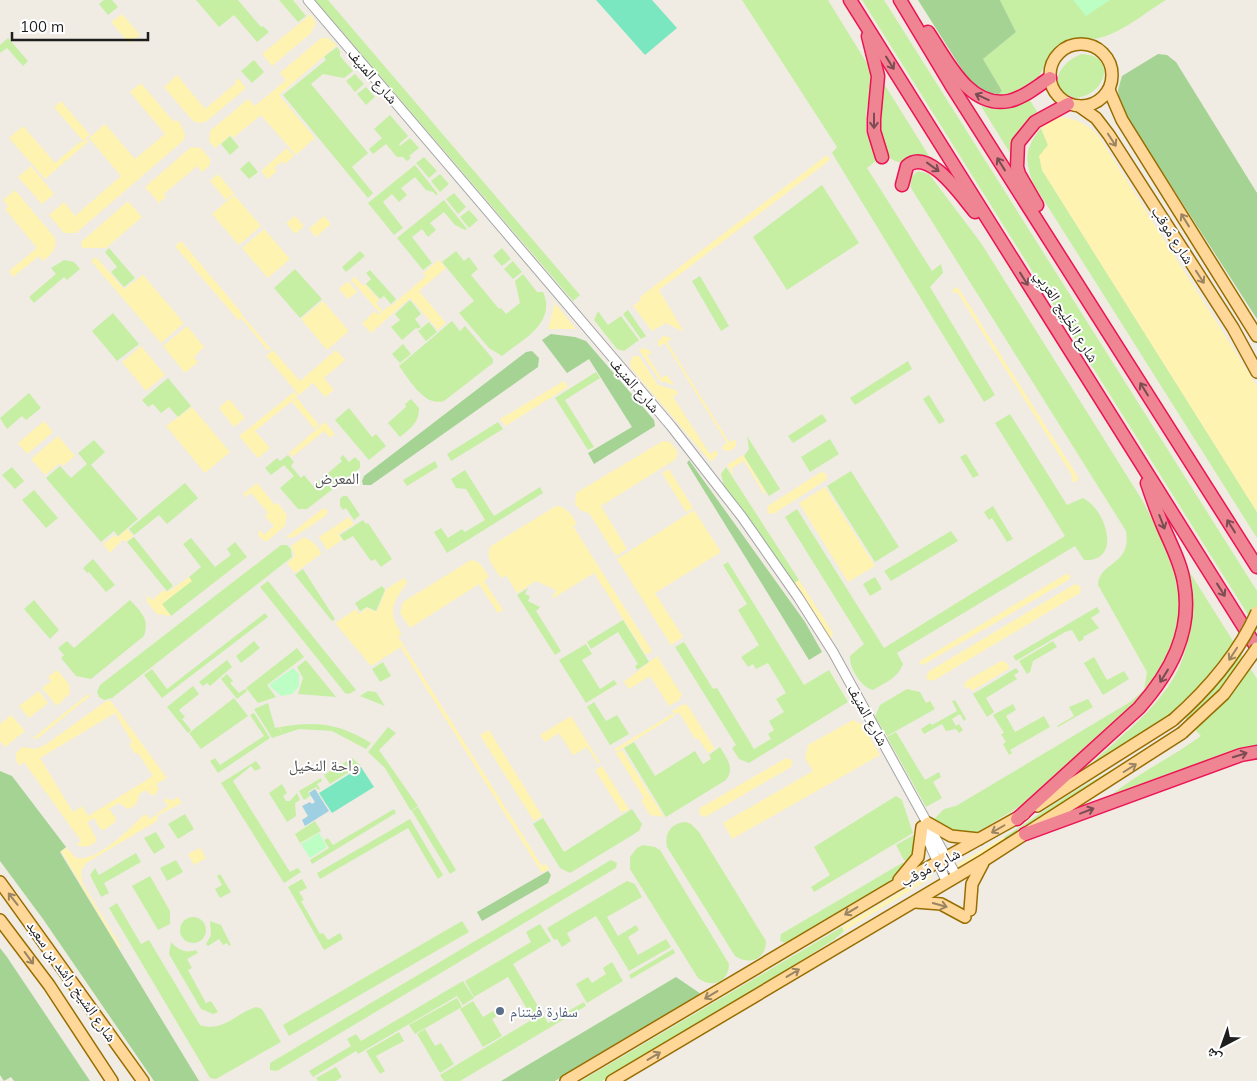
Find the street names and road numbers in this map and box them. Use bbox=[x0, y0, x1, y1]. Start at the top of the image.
street label: شارع المنيف bbox=[343, 44, 402, 108]
street label: شارع مَوقب bbox=[1147, 203, 1199, 268]
street label: شارع الخَلِيج العَربِي bbox=[1029, 266, 1103, 367]
street label: شارع المنيف bbox=[605, 353, 664, 417]
street label: شارع المنيف bbox=[842, 681, 893, 750]
street label: شارع مَوقب bbox=[897, 843, 964, 891]
street label: شارع الشيخ راشد بن سعيد bbox=[22, 917, 121, 1046]

